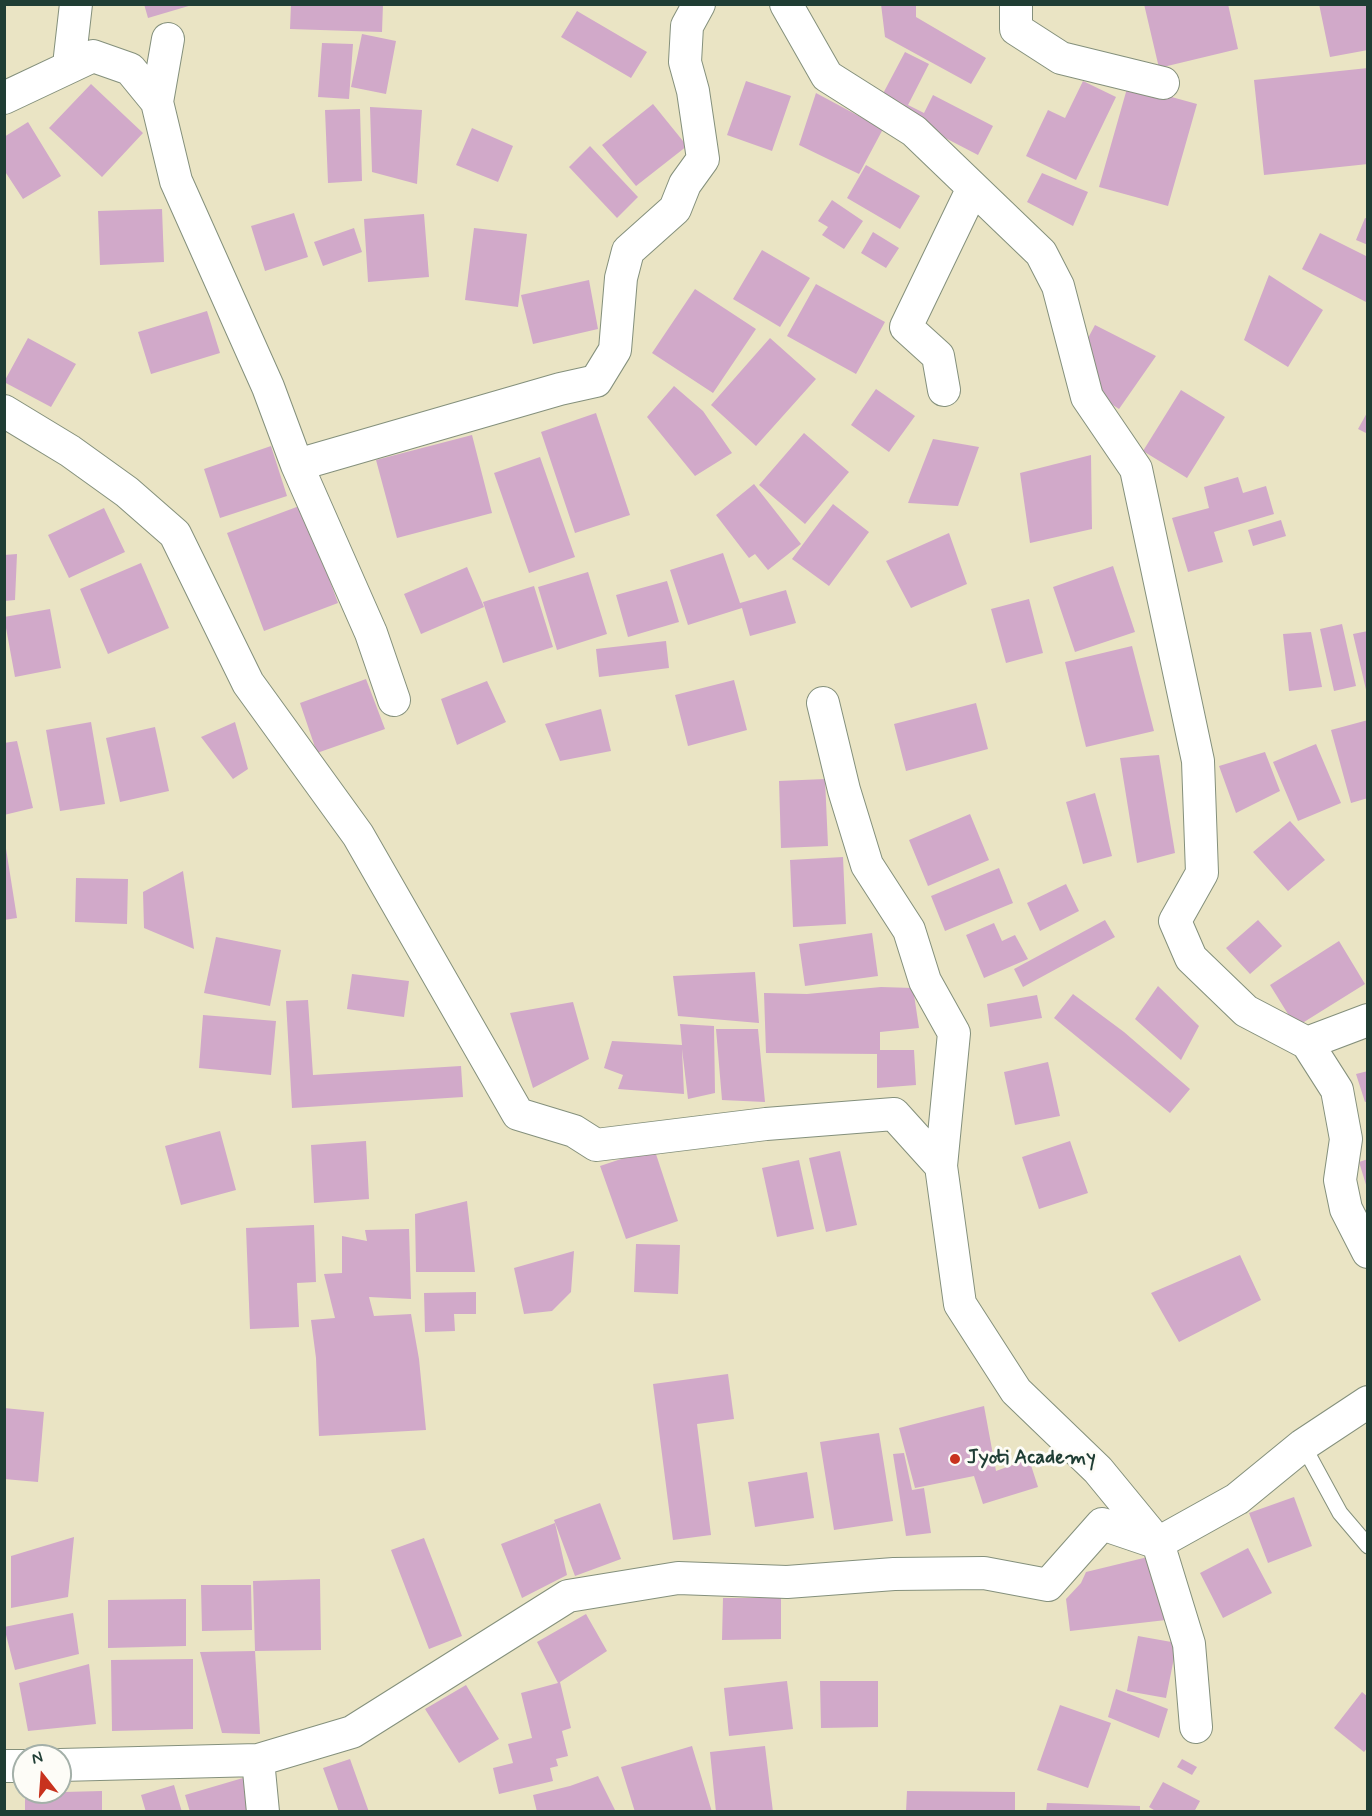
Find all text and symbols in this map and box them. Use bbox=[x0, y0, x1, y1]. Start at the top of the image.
place label: Jyoti Academy bbox=[967, 1447, 1096, 1471]
marker: Jyoti Academy bbox=[948, 1452, 962, 1466]
north arrow bbox=[12, 1744, 72, 1804]
text: N bbox=[29, 1747, 45, 1770]

